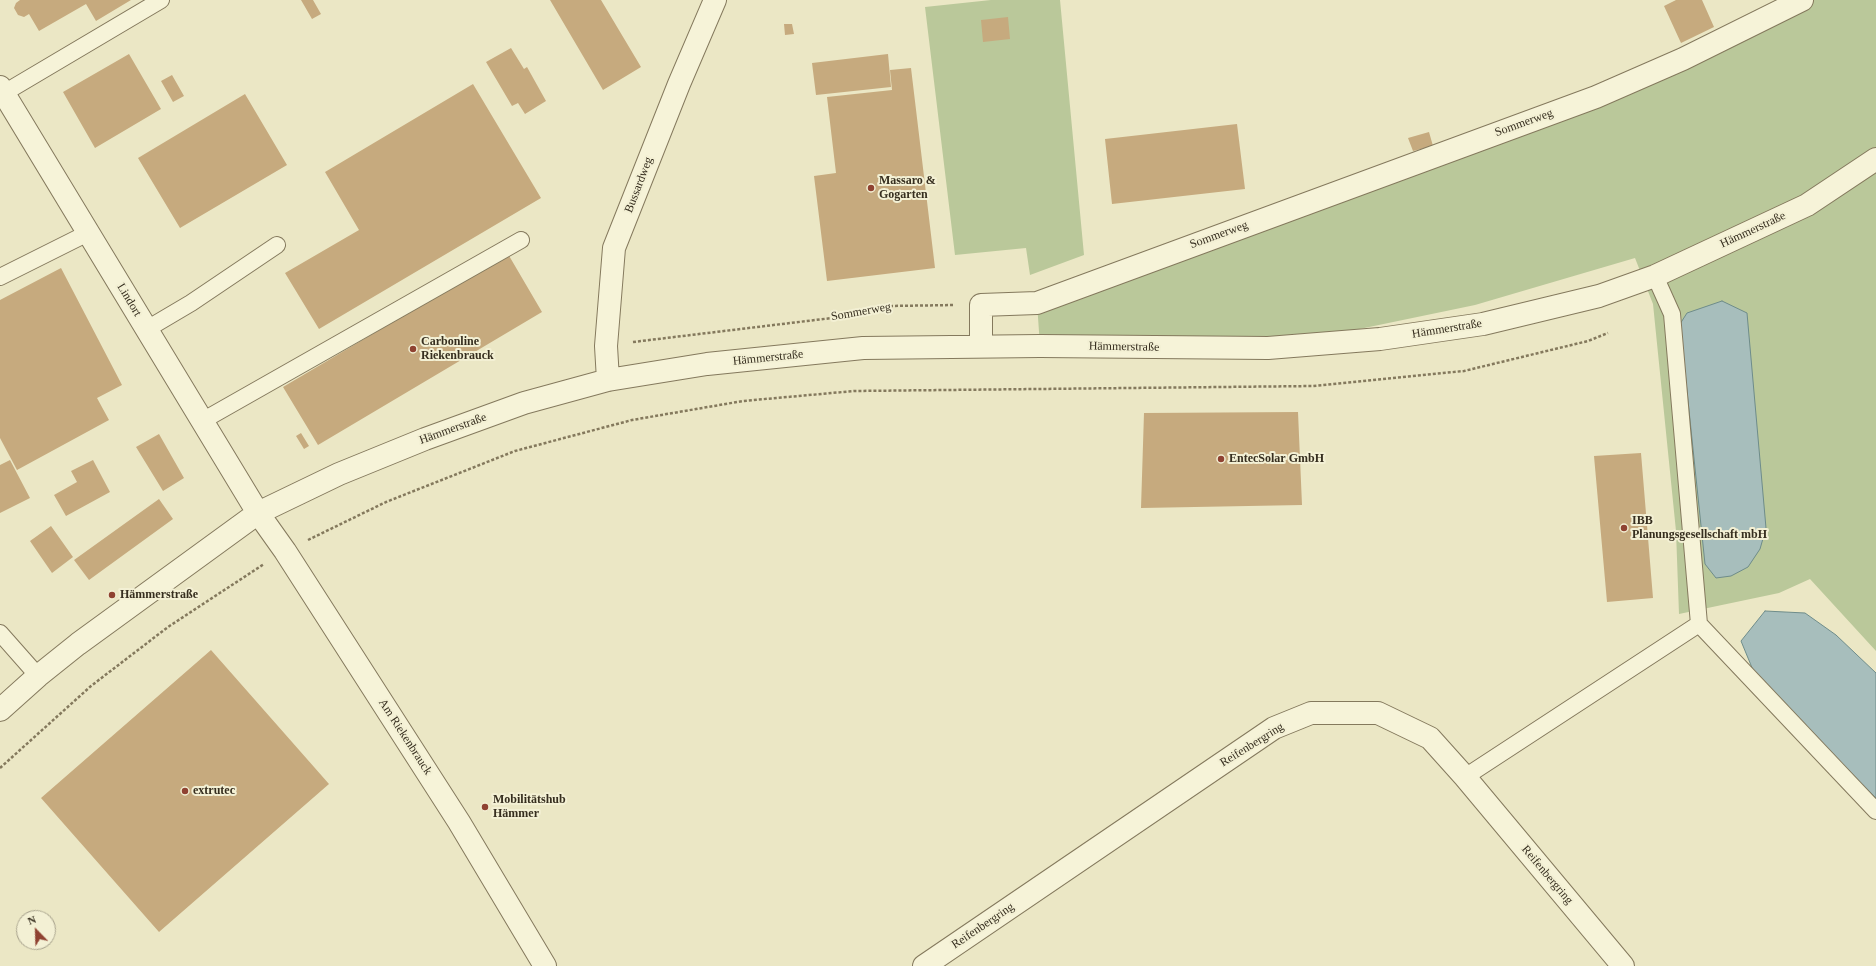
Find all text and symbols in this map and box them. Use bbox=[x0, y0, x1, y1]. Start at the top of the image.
street label: Sommerweg bbox=[1493, 106, 1555, 140]
street label: Bussardweg bbox=[622, 155, 656, 215]
place label: Massaro & Gogarten bbox=[879, 174, 936, 202]
marker: Massaro & Gogarten bbox=[866, 183, 876, 193]
street label: Hämmerstraße bbox=[1718, 209, 1788, 251]
street label: Sommerweg bbox=[1188, 218, 1250, 252]
street label: Lindort bbox=[114, 281, 144, 319]
street label: Sommerweg bbox=[830, 300, 892, 324]
street label: Hämmerstraße bbox=[1411, 316, 1483, 342]
place label: Carbonline Riekenbrauck bbox=[421, 335, 494, 363]
street label: Hämmerstraße bbox=[1089, 339, 1159, 355]
marker: Carbonline Riekenbrauck bbox=[408, 344, 418, 354]
street label: Hämmerstraße bbox=[732, 347, 804, 369]
street label: Hämmerstraße bbox=[417, 410, 489, 448]
place label: EntecSolar GmbH bbox=[1229, 452, 1324, 466]
marker: EntecSolar GmbH bbox=[1216, 454, 1226, 464]
place label: IBB Planungsgesellschaft mbH bbox=[1632, 514, 1767, 542]
marker: IBB Planungsgesellschaft mbH bbox=[1619, 523, 1629, 533]
place label: Hämmerstraße bbox=[120, 588, 198, 602]
marker: Hämmerstraße bbox=[107, 590, 117, 600]
street label: Am Riekenbrauck bbox=[375, 696, 435, 778]
street label: Reifenbergring bbox=[1217, 720, 1287, 770]
place label: extrutec bbox=[193, 784, 235, 798]
marker: extrutec bbox=[180, 786, 190, 796]
place label: Mobilitätshub Hämmer bbox=[493, 793, 566, 821]
marker: Mobilitätshub Hämmer bbox=[480, 802, 490, 812]
street label: Reifenbergring bbox=[1518, 843, 1576, 907]
street label: Reifenbergring bbox=[949, 900, 1017, 952]
north arrow bbox=[16, 910, 56, 950]
text: N bbox=[26, 913, 38, 927]

